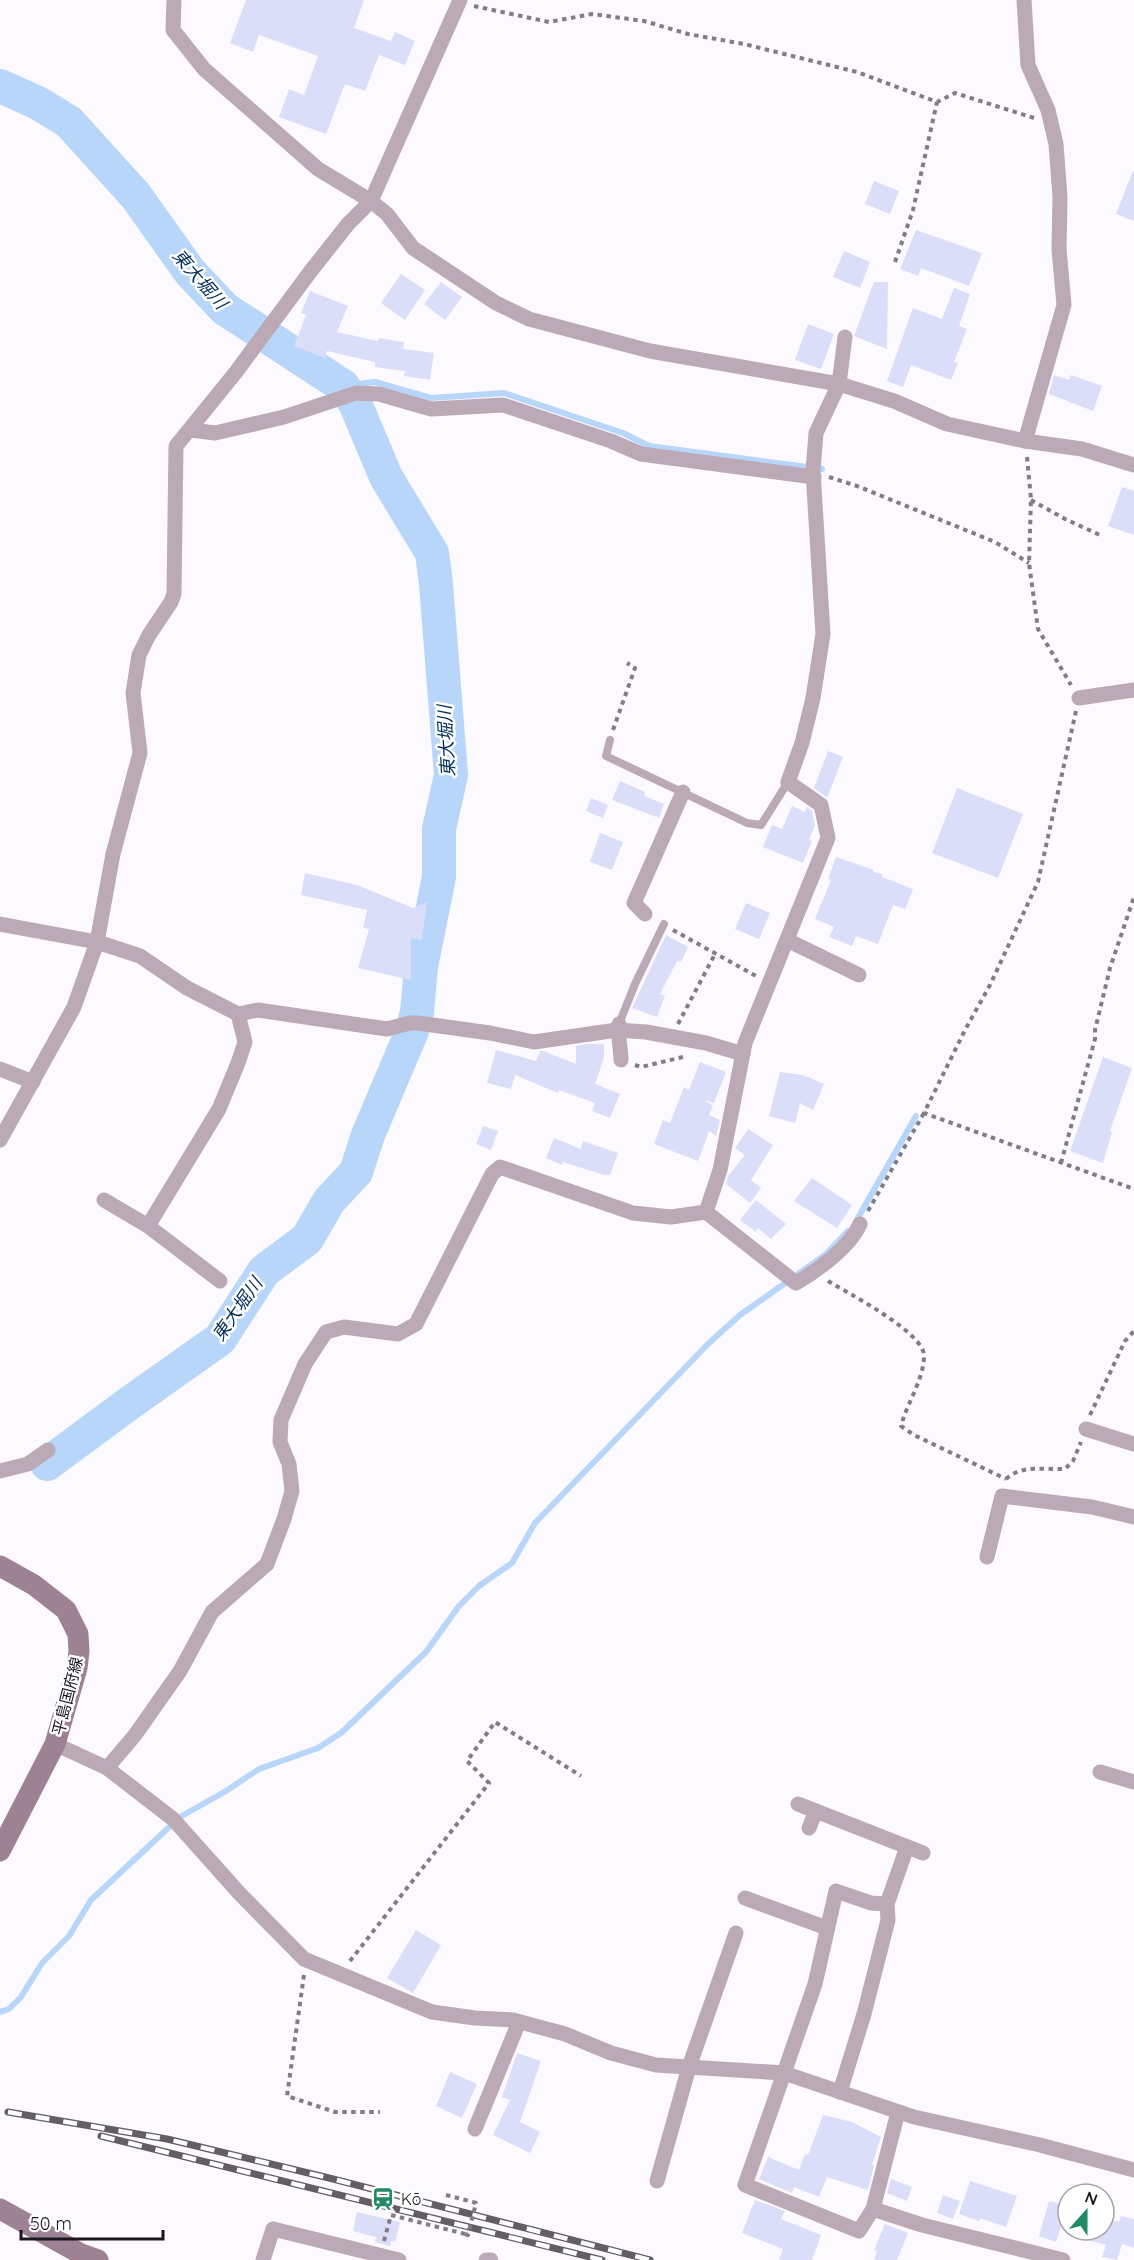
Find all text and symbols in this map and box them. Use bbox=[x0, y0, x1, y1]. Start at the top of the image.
water label: 東大堀川 bbox=[168, 244, 234, 315]
water label: 東大堀川 bbox=[433, 702, 459, 778]
water label: 東大堀川 bbox=[207, 1271, 268, 1345]
street label: 平島国府線 bbox=[48, 1655, 86, 1737]
north arrow bbox=[1056, 2182, 1116, 2242]
station icon: Kō bbox=[370, 2186, 396, 2212]
text: N bbox=[1082, 2187, 1100, 2209]
place label: Kō bbox=[401, 2189, 421, 2209]
scale bar bbox=[21, 2203, 164, 2241]
text: 50 m bbox=[30, 2212, 72, 2235]

